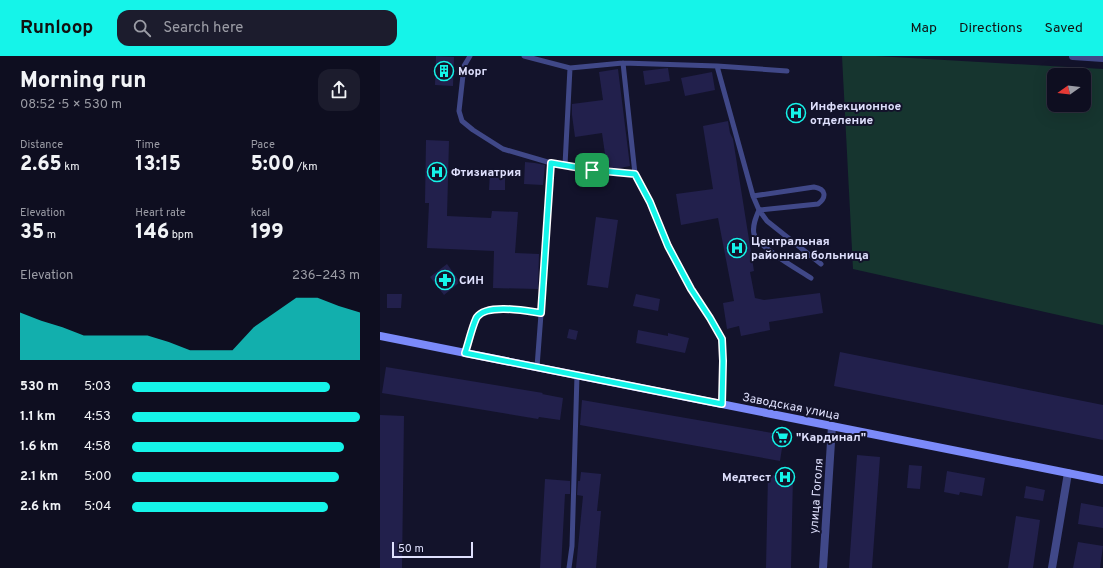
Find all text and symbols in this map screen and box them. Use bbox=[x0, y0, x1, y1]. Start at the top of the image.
search box bbox=[117, 10, 397, 46]
text: Runloop bbox=[20, 16, 93, 40]
icon: search bbox=[131, 17, 153, 39]
text: Search here bbox=[163, 19, 243, 38]
text: Map bbox=[911, 20, 937, 37]
text: Directions bbox=[959, 20, 1023, 37]
text: Saved bbox=[1045, 20, 1083, 37]
building icon: Морг bbox=[433, 60, 455, 82]
place label: Морг bbox=[458, 64, 487, 80]
text: Morning run bbox=[20, 68, 146, 95]
north arrow bbox=[1047, 68, 1091, 112]
map controls bbox=[1047, 68, 1091, 112]
button: share bbox=[318, 69, 360, 111]
text: 08:52 · 5 × 530 m bbox=[20, 97, 122, 113]
place label: Инфекционное отделение bbox=[810, 99, 902, 129]
hospital icon: Инфекционное отделение bbox=[785, 102, 807, 124]
text: Distance bbox=[20, 138, 63, 152]
text: Time bbox=[135, 138, 160, 152]
text: Pace bbox=[251, 138, 275, 152]
text: 2.65 bbox=[20, 152, 62, 178]
text: 13:15 bbox=[135, 152, 181, 178]
text: 5:00 bbox=[251, 152, 294, 178]
pin bbox=[575, 153, 609, 187]
icon: arrive bbox=[581, 159, 603, 181]
text: km bbox=[62, 160, 80, 174]
text: /km bbox=[294, 160, 318, 174]
hospital icon: Фтизиатрия bbox=[426, 161, 448, 183]
place label: Фтизиатрия bbox=[451, 165, 521, 181]
text: Elevation bbox=[20, 206, 65, 220]
text: Heart rate bbox=[135, 206, 186, 220]
text: kcal bbox=[251, 206, 270, 220]
text: 35 bbox=[20, 220, 44, 246]
text: 146 bbox=[135, 220, 169, 246]
text: 199 bbox=[251, 220, 284, 246]
text: m bbox=[44, 228, 56, 242]
text: bpm bbox=[169, 228, 193, 242]
place label: Центральная районная больница bbox=[751, 234, 869, 264]
hospital icon: Центральная районная больница bbox=[726, 237, 748, 259]
text: Elevation bbox=[20, 268, 73, 284]
text: 236–243 m bbox=[292, 268, 360, 284]
pharmacy icon: СИН bbox=[434, 269, 456, 291]
place label: СИН bbox=[459, 273, 484, 289]
text: 530 m bbox=[20, 379, 59, 395]
text: 5:03 bbox=[84, 379, 111, 395]
street label: Заводская улица bbox=[741, 390, 841, 424]
text: 1.1 km bbox=[20, 409, 56, 425]
text: 4:53 bbox=[84, 409, 111, 425]
supermarket icon: "Кардинал" bbox=[771, 426, 793, 448]
place label: "Кардинал" bbox=[796, 430, 866, 446]
text: 1.6 km bbox=[20, 439, 58, 455]
text: 4:58 bbox=[84, 439, 111, 455]
street label: улица Гоголя bbox=[806, 458, 828, 534]
hospital icon: Медтест bbox=[774, 466, 796, 488]
text: 2.1 km bbox=[20, 469, 58, 485]
text: 5:00 bbox=[84, 469, 112, 485]
place label: Медтест bbox=[722, 470, 771, 486]
text: 2.6 km bbox=[20, 499, 61, 515]
text: 5:04 bbox=[84, 499, 111, 515]
scale bar bbox=[392, 540, 473, 559]
text: 50 m bbox=[398, 542, 424, 556]

